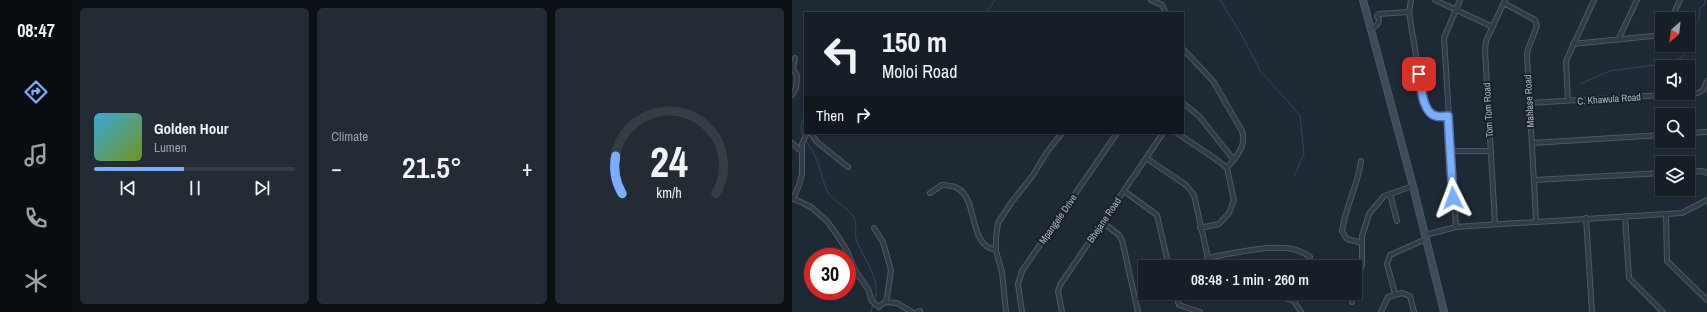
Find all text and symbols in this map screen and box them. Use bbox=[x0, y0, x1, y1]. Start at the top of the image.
north arrow bbox=[1655, 12, 1695, 52]
map controls bbox=[1655, 12, 1695, 196]
text: 08:47 bbox=[17, 18, 55, 43]
text: 150 m bbox=[882, 23, 947, 61]
icon: left bbox=[816, 28, 868, 80]
pin bbox=[1402, 57, 1436, 91]
text: Moloi Road bbox=[882, 59, 957, 84]
button: sound bbox=[1655, 60, 1695, 100]
icon: arrive bbox=[1408, 63, 1430, 85]
street label: Mahlase Road bbox=[1521, 74, 1537, 128]
icon: directions bbox=[22, 78, 50, 106]
street label: Tom Tom Road bbox=[1480, 82, 1496, 138]
street label: C. Khawula Road bbox=[1577, 90, 1641, 108]
icon: right bbox=[852, 104, 874, 126]
text: Then bbox=[816, 105, 844, 126]
button: search bbox=[1655, 108, 1695, 148]
text: Golden Hour bbox=[154, 118, 229, 139]
text: Climate bbox=[331, 128, 368, 145]
text: 24 bbox=[650, 134, 688, 190]
text: Lumen bbox=[154, 139, 187, 156]
icon: music bbox=[22, 141, 50, 169]
text: 21.5° bbox=[402, 147, 462, 187]
text: − bbox=[331, 153, 342, 183]
text: + bbox=[522, 153, 533, 183]
button: layers bbox=[1655, 156, 1695, 196]
icon: previous bbox=[117, 177, 139, 199]
icon: pause bbox=[184, 177, 206, 199]
icon: next bbox=[251, 177, 273, 199]
position arrow bbox=[1432, 177, 1474, 219]
text: km/h bbox=[657, 183, 682, 202]
street label: Mpangele Drive bbox=[1036, 191, 1080, 246]
street label: Bhejane Road bbox=[1084, 195, 1124, 245]
icon: phone bbox=[22, 204, 50, 232]
speed limit sign: 30 bbox=[804, 248, 856, 300]
icon: climate bbox=[22, 267, 50, 295]
text: 08:48 · 1 min · 260 m bbox=[1191, 269, 1309, 290]

